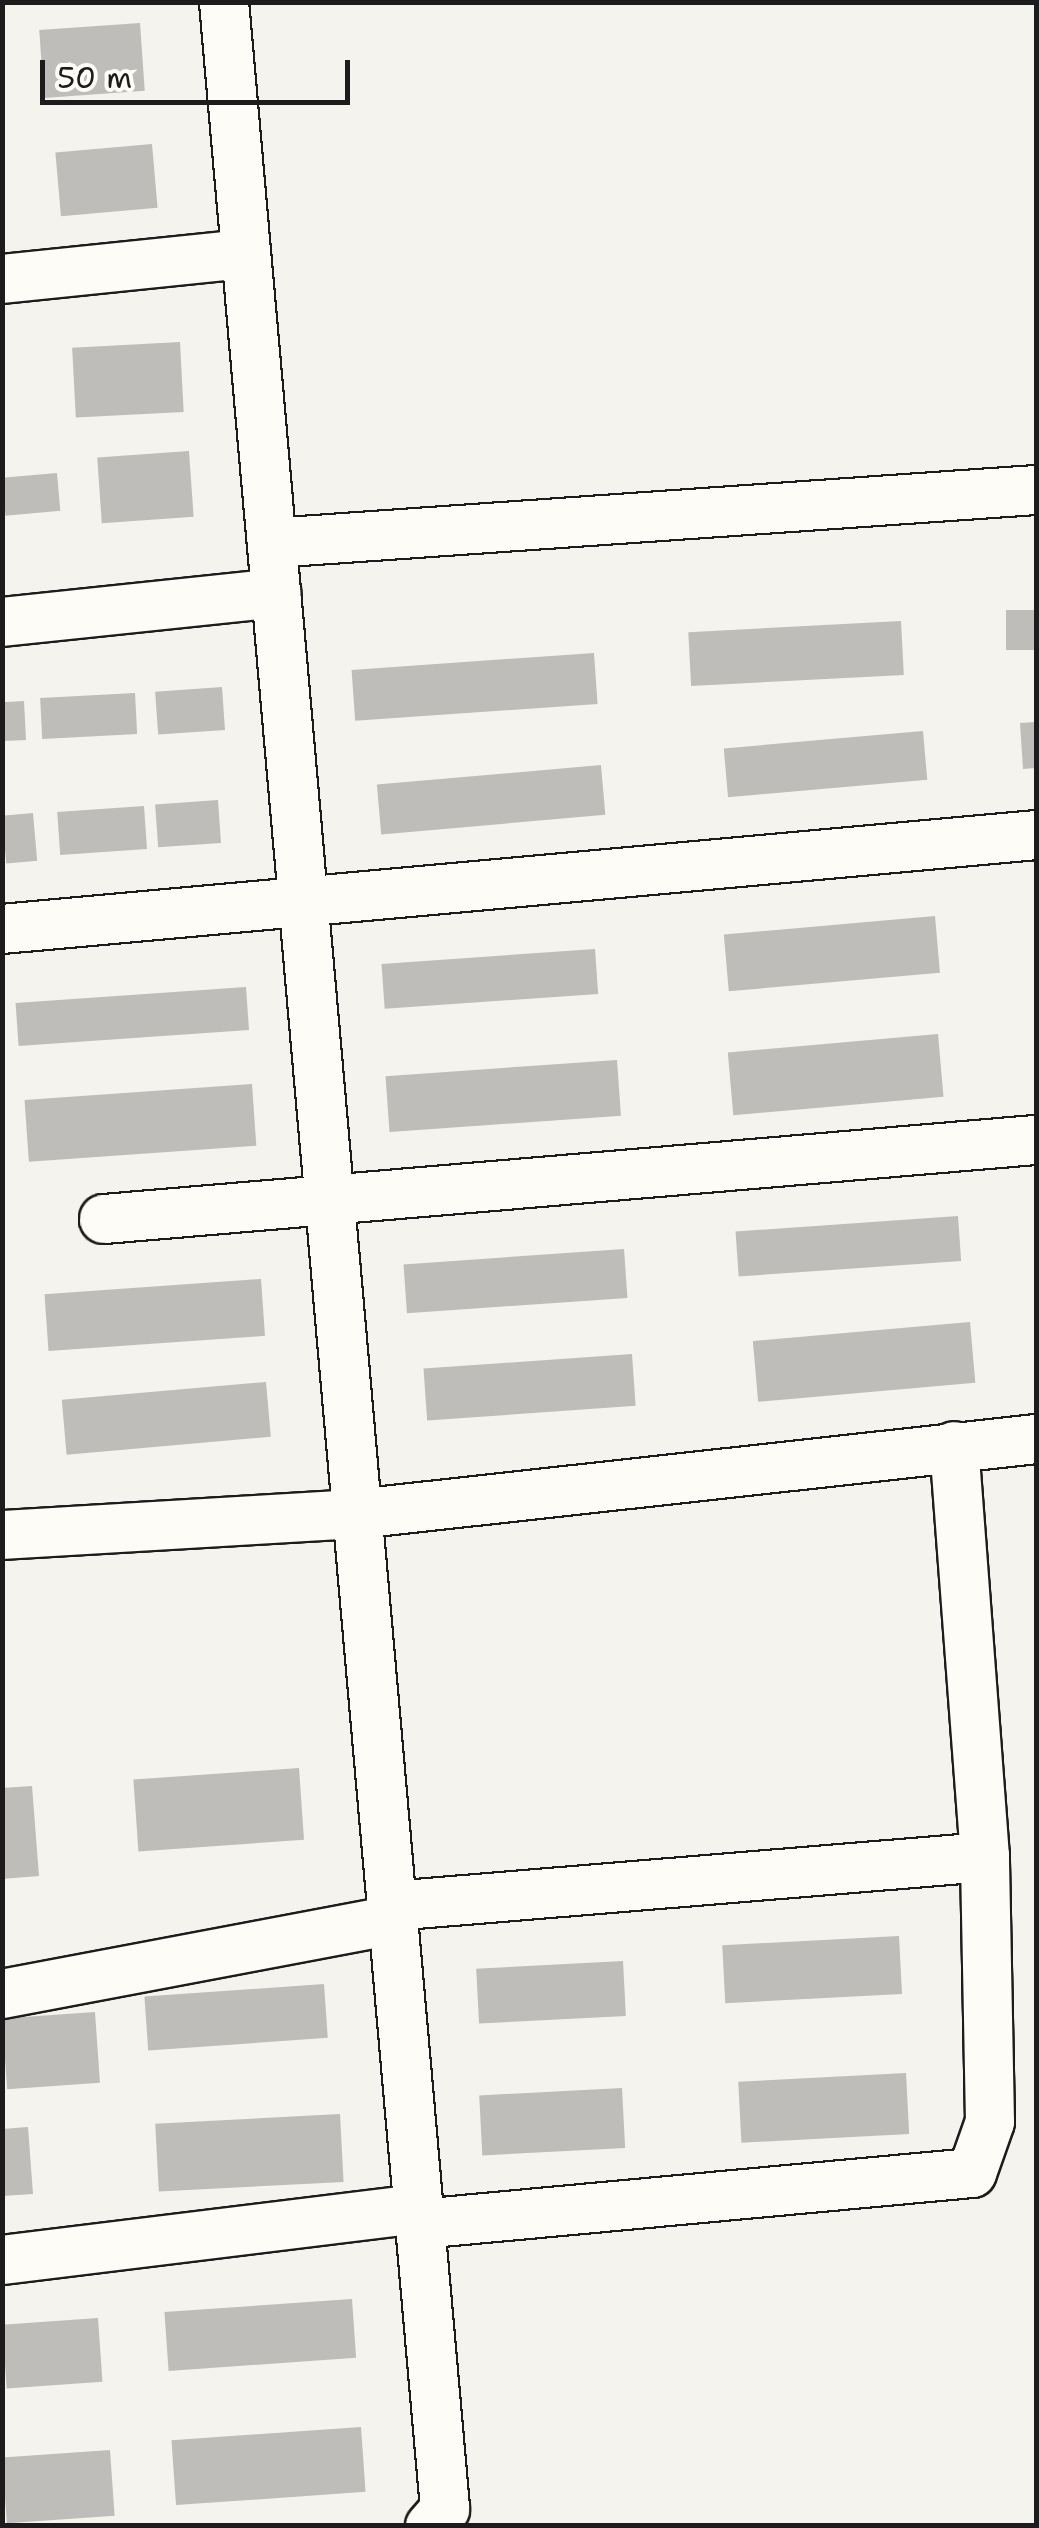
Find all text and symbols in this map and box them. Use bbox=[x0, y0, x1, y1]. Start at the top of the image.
scale bar bbox=[45, 40, 355, 102]
text: 50 m bbox=[57, 57, 132, 98]

